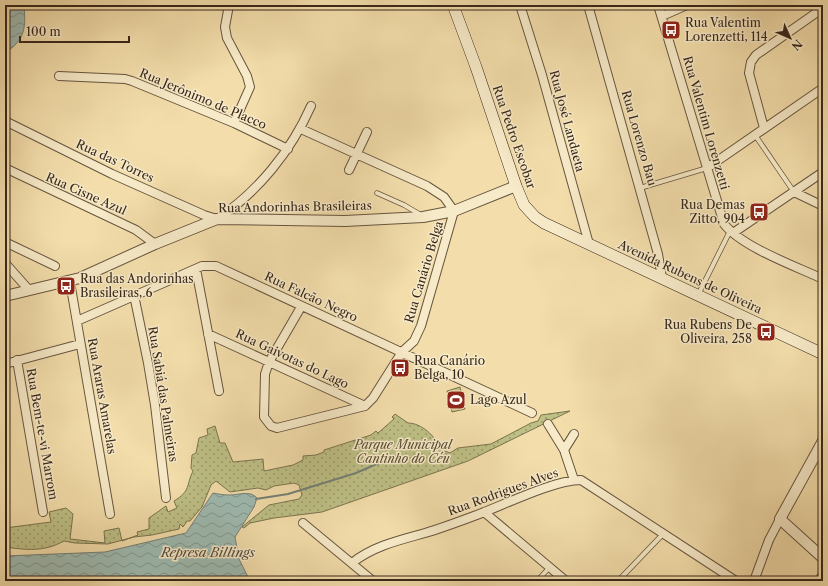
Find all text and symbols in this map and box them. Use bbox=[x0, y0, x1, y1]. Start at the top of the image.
place label: Rua Valentim Lorenzetti, 114 bbox=[685, 15, 768, 44]
scale bar bbox=[20, 18, 129, 44]
north arrow bbox=[770, 18, 810, 58]
bus stop icon: Rua Valentim Lorenzetti, 114 bbox=[660, 19, 682, 41]
text: 100 m bbox=[26, 24, 61, 39]
text: N bbox=[788, 37, 805, 54]
street label: Rua Valentim Lorenzetti bbox=[680, 54, 733, 192]
street label: Rua Jerônimo de Placco bbox=[137, 65, 269, 132]
street label: Rua José Landaeta bbox=[547, 68, 588, 174]
street label: Rua Pedro Escobar bbox=[490, 83, 539, 191]
street label: Rua Lorenzo Bau bbox=[619, 88, 660, 188]
street label: Rua das Torres bbox=[74, 136, 157, 185]
street label: Rua Cisne Azul bbox=[44, 169, 129, 218]
place label: Rua Demas Zitto, 904 bbox=[680, 197, 745, 226]
street label: Rua Andorinhas Brasileiras bbox=[218, 198, 372, 215]
bus stop icon: Rua Demas Zitto, 904 bbox=[748, 201, 770, 223]
street label: Rua Canário Belga bbox=[401, 219, 446, 325]
street label: Avenida Rubens de Oliveira bbox=[615, 236, 765, 317]
street label: Rua Falcão Negro bbox=[262, 268, 360, 325]
place label: Rua das Andorinhas Brasileiras, 6 bbox=[80, 271, 193, 300]
bus stop icon: Rua das Andorinhas Brasileiras, 6 bbox=[55, 275, 77, 297]
place label: Rua Rubens De Oliveira, 258 bbox=[664, 317, 752, 346]
bus stop icon: Rua Rubens De Oliveira, 258 bbox=[755, 321, 777, 343]
street label: Rua Sabiá das Palmeiras bbox=[145, 325, 182, 463]
street label: Rua Gaivotas do Lago bbox=[233, 326, 351, 391]
street label: Rua Araras Amarelas bbox=[85, 337, 120, 455]
place label: Rua Canário Belga, 10 bbox=[414, 353, 485, 382]
bus stop icon: Rua Canário Belga, 10 bbox=[389, 357, 411, 379]
street label: Rua Bem-te-vi Marrom bbox=[24, 367, 61, 501]
sports icon: Lago Azul bbox=[445, 389, 467, 411]
place label: Lago Azul bbox=[470, 392, 527, 407]
park label: Parque Municipal Cantinho do Céu bbox=[353, 437, 453, 466]
street label: Rua Rodrigues Alves bbox=[446, 465, 560, 518]
water label: Represa Billings bbox=[160, 544, 255, 560]

